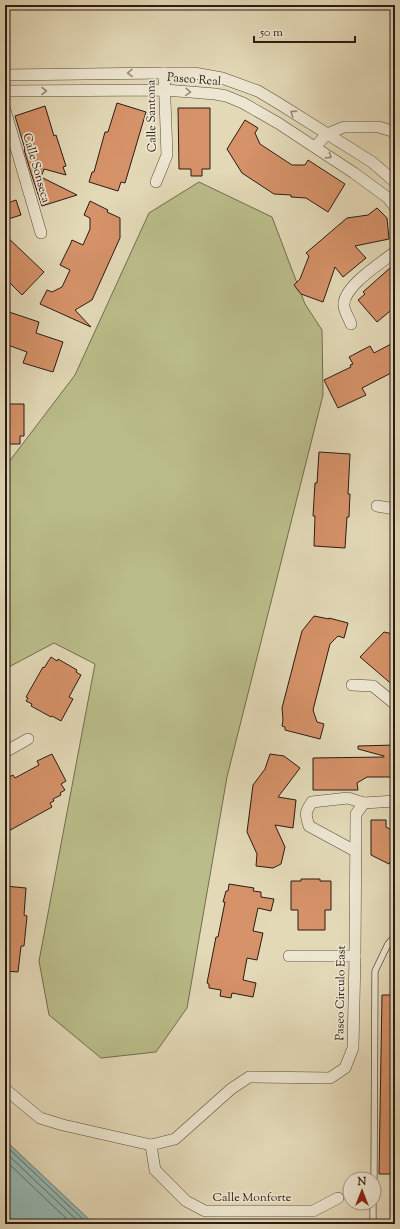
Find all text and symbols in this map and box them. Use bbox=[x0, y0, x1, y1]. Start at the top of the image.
scale bar bbox=[254, 18, 355, 44]
text: 50 m bbox=[259, 24, 283, 42]
one-way arrow bbox=[127, 69, 133, 77]
street label: Paseo Real bbox=[166, 69, 222, 91]
street label: Calle Santona bbox=[142, 79, 162, 153]
one-way arrow bbox=[41, 87, 47, 95]
one-way arrow bbox=[185, 87, 191, 96]
one-way arrow bbox=[290, 110, 297, 117]
street label: Calle Sonseca bbox=[17, 131, 55, 205]
one-way arrow bbox=[325, 152, 332, 159]
street label: Paseo Circulo East bbox=[331, 945, 351, 1041]
north arrow bbox=[342, 1171, 382, 1211]
text: N bbox=[357, 1174, 367, 1190]
street label: Calle Monforte bbox=[213, 1189, 292, 1207]

